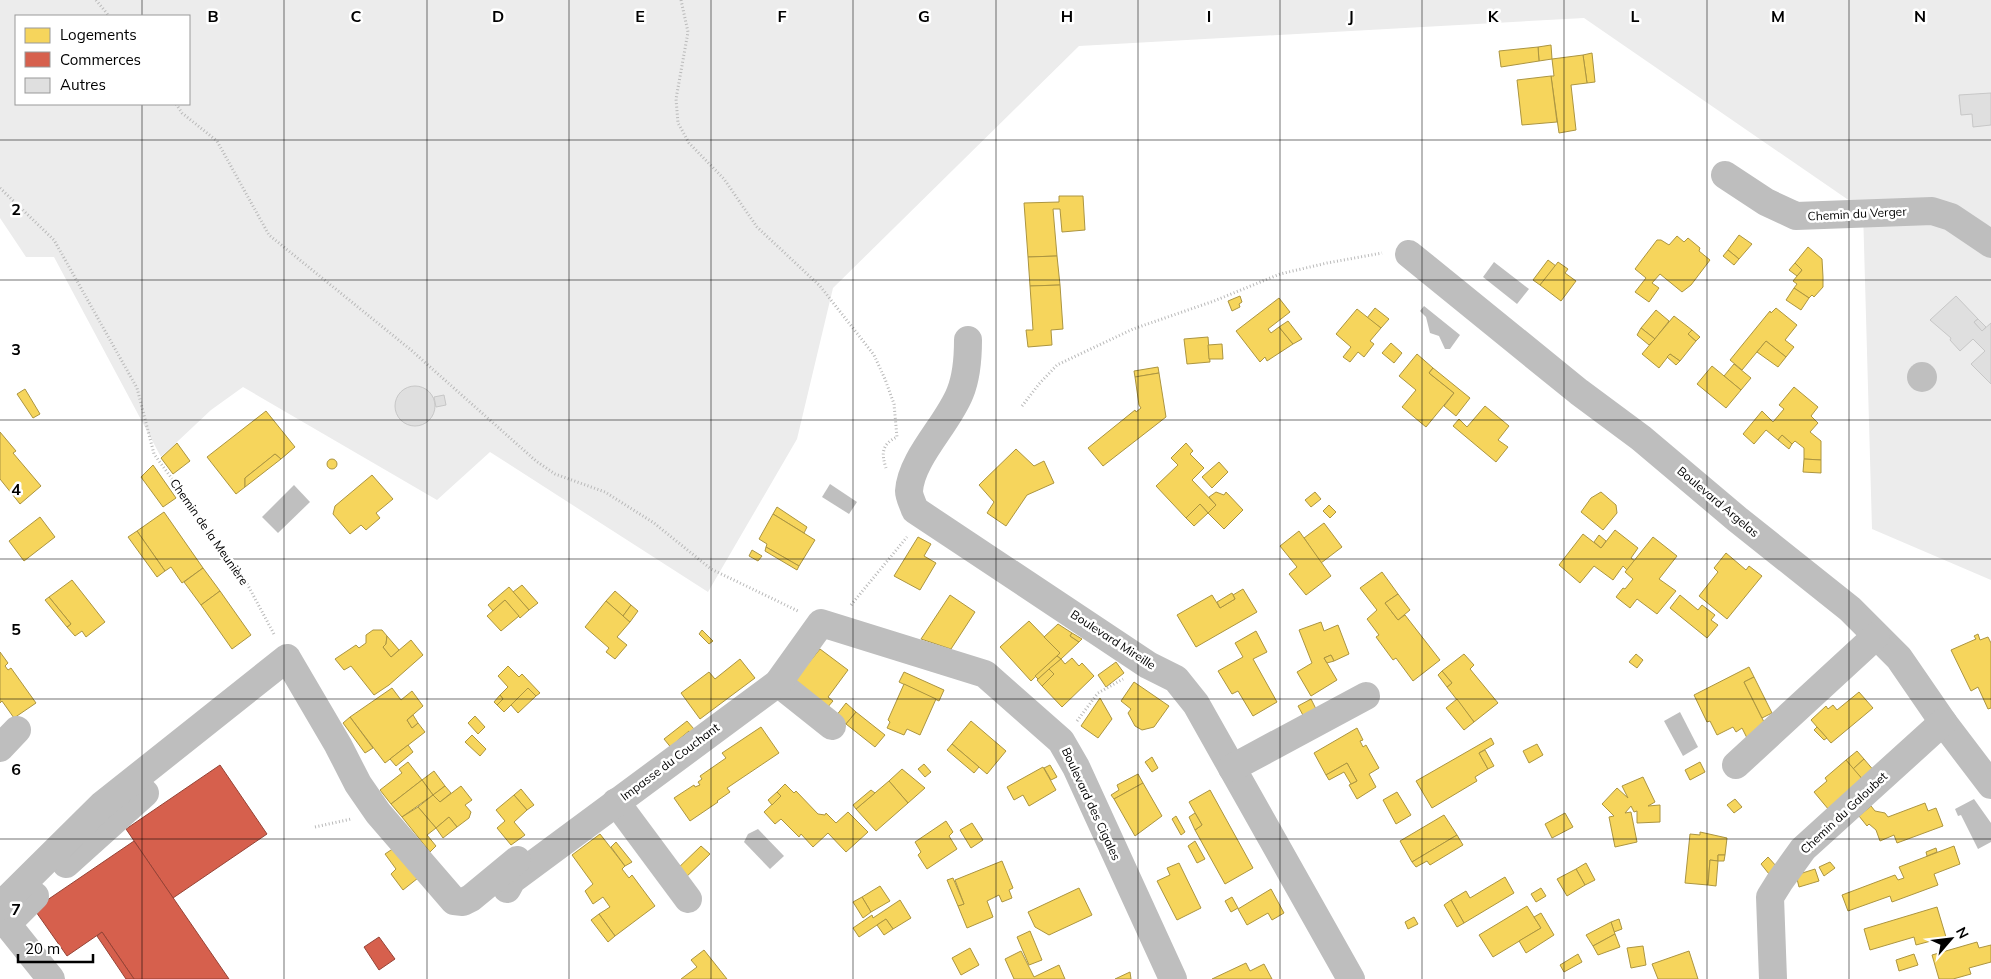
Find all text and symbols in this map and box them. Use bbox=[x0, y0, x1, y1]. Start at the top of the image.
text: B bbox=[207, 6, 219, 26]
text: C bbox=[351, 6, 362, 26]
text: D bbox=[492, 6, 504, 26]
text: E bbox=[635, 6, 645, 26]
text: F bbox=[777, 6, 787, 26]
text: G bbox=[918, 6, 930, 26]
text: H bbox=[1061, 6, 1073, 26]
text: I bbox=[1207, 6, 1211, 26]
text: J bbox=[1348, 6, 1354, 26]
text: K bbox=[1488, 6, 1500, 26]
text: L bbox=[1631, 6, 1640, 26]
text: M bbox=[1771, 6, 1785, 26]
text: N bbox=[1914, 6, 1926, 26]
legend bbox=[15, 15, 190, 105]
text: Logements bbox=[60, 25, 137, 44]
text: Commerces bbox=[60, 50, 141, 69]
text: Autres bbox=[60, 75, 106, 94]
text: 2 bbox=[11, 199, 21, 219]
street label: Chemin du Verger bbox=[1807, 203, 1908, 224]
text: 3 bbox=[11, 339, 21, 359]
street label: Boulevard Argelas bbox=[1674, 463, 1762, 540]
street label: Chemin de la Meunière bbox=[167, 476, 252, 588]
text: 4 bbox=[11, 479, 21, 499]
street label: Boulevard Mireille bbox=[1068, 607, 1159, 673]
text: 5 bbox=[11, 619, 21, 639]
street label: Impasse du Couchant bbox=[617, 720, 722, 804]
street label: Boulevard des Cigales bbox=[1059, 745, 1124, 863]
text: 6 bbox=[11, 759, 21, 779]
street label: Chemin du Galoubet bbox=[1797, 769, 1890, 857]
text: 7 bbox=[11, 899, 21, 919]
north arrow bbox=[1926, 914, 1976, 964]
text: N bbox=[1952, 924, 1973, 942]
scale bar bbox=[18, 932, 92, 964]
text: 20 m bbox=[25, 939, 60, 958]

